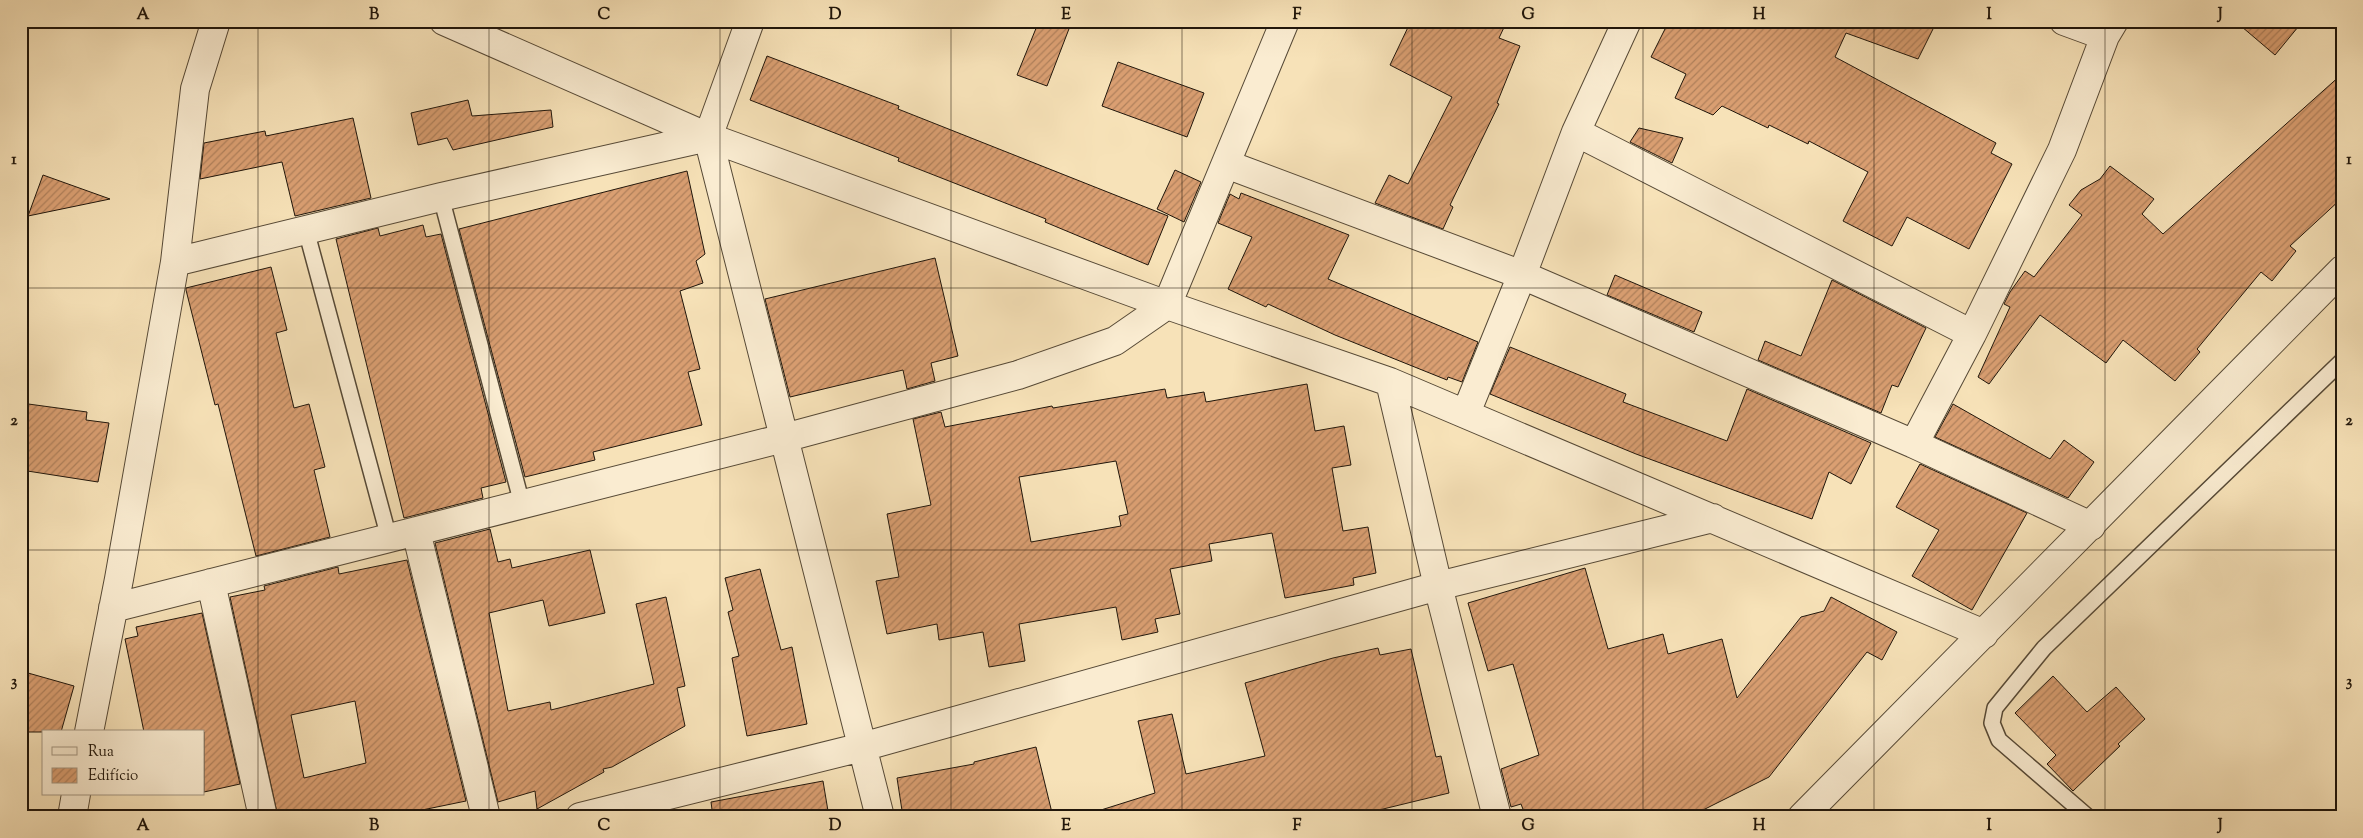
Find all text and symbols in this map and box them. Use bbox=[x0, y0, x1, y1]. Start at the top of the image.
text: A bbox=[137, 4, 150, 27]
text: B bbox=[369, 4, 379, 27]
text: C bbox=[598, 4, 611, 27]
text: D bbox=[829, 4, 842, 27]
text: E bbox=[1061, 4, 1071, 27]
text: F bbox=[1293, 4, 1302, 27]
text: G bbox=[1521, 4, 1535, 27]
text: H bbox=[1753, 4, 1766, 27]
text: I bbox=[1986, 4, 1992, 27]
text: J bbox=[2216, 4, 2223, 27]
text: 1 bbox=[11, 149, 17, 172]
text: 1 bbox=[2346, 149, 2352, 172]
text: 2 bbox=[10, 410, 18, 433]
text: 2 bbox=[2345, 410, 2353, 433]
text: 3 bbox=[11, 671, 18, 694]
text: 3 bbox=[2346, 671, 2353, 694]
legend bbox=[42, 730, 205, 796]
text: Rua bbox=[88, 742, 114, 763]
text: Edifício bbox=[88, 766, 138, 787]
text: A bbox=[137, 815, 150, 838]
text: B bbox=[369, 815, 379, 838]
text: C bbox=[598, 815, 611, 838]
text: D bbox=[829, 815, 842, 838]
text: E bbox=[1061, 815, 1071, 838]
text: F bbox=[1293, 815, 1302, 838]
text: G bbox=[1521, 815, 1535, 838]
text: H bbox=[1753, 815, 1766, 838]
text: I bbox=[1986, 815, 1992, 838]
text: J bbox=[2216, 815, 2223, 838]

